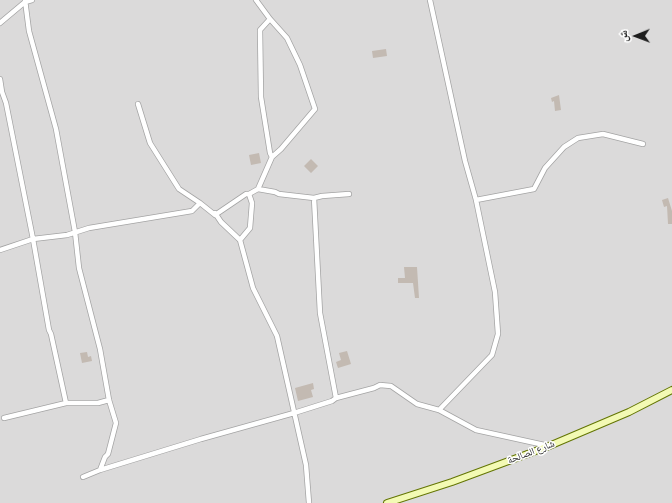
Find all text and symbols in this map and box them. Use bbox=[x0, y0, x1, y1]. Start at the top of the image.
north arrow bbox=[616, 16, 656, 56]
text: ش bbox=[617, 30, 630, 42]
street label: شارع الصالحة bbox=[506, 437, 556, 467]

